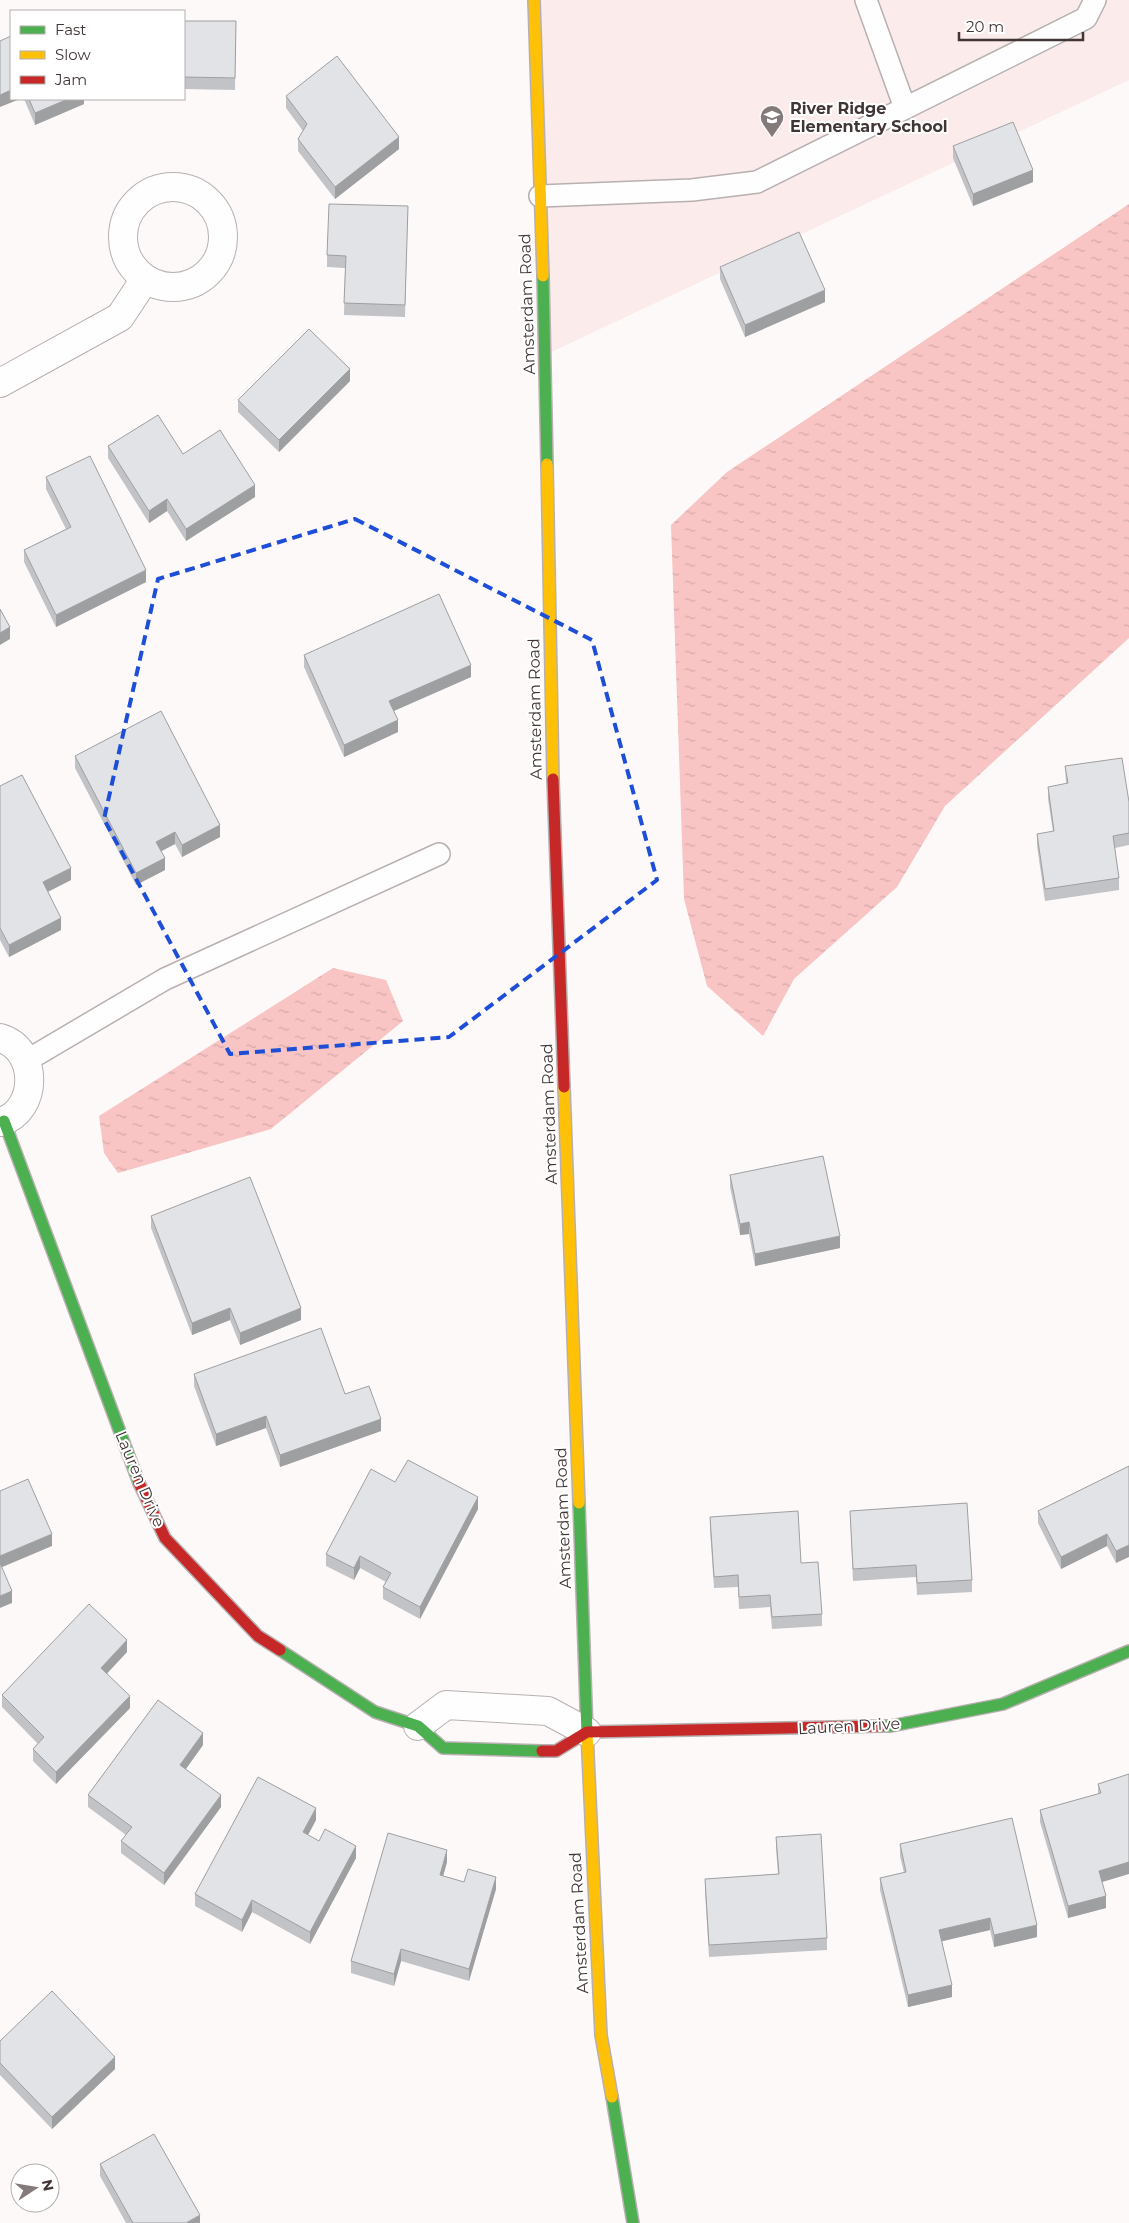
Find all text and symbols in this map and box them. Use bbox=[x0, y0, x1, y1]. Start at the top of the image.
legend bbox=[10, 10, 185, 100]
scale bar bbox=[959, 10, 1083, 42]
text: 20 m bbox=[966, 17, 1004, 36]
text: Fast bbox=[55, 20, 86, 39]
text: Slow bbox=[55, 45, 91, 64]
text: Jam bbox=[54, 70, 87, 89]
place label: River Ridge Elementary School bbox=[790, 99, 948, 136]
school or university icon: River Ridge Elementary School bbox=[759, 104, 785, 138]
street label: Amsterdam Road bbox=[515, 233, 539, 375]
street label: Amsterdam Road bbox=[524, 638, 546, 780]
street label: Amsterdam Road bbox=[537, 1043, 561, 1185]
street label: Lauren Drive bbox=[111, 1428, 169, 1530]
street label: Amsterdam Road bbox=[551, 1447, 575, 1589]
street label: Lauren Drive bbox=[797, 1714, 901, 1738]
street label: Amsterdam Road bbox=[566, 1852, 592, 1994]
north arrow bbox=[10, 2163, 60, 2213]
text: N bbox=[38, 2178, 58, 2193]

